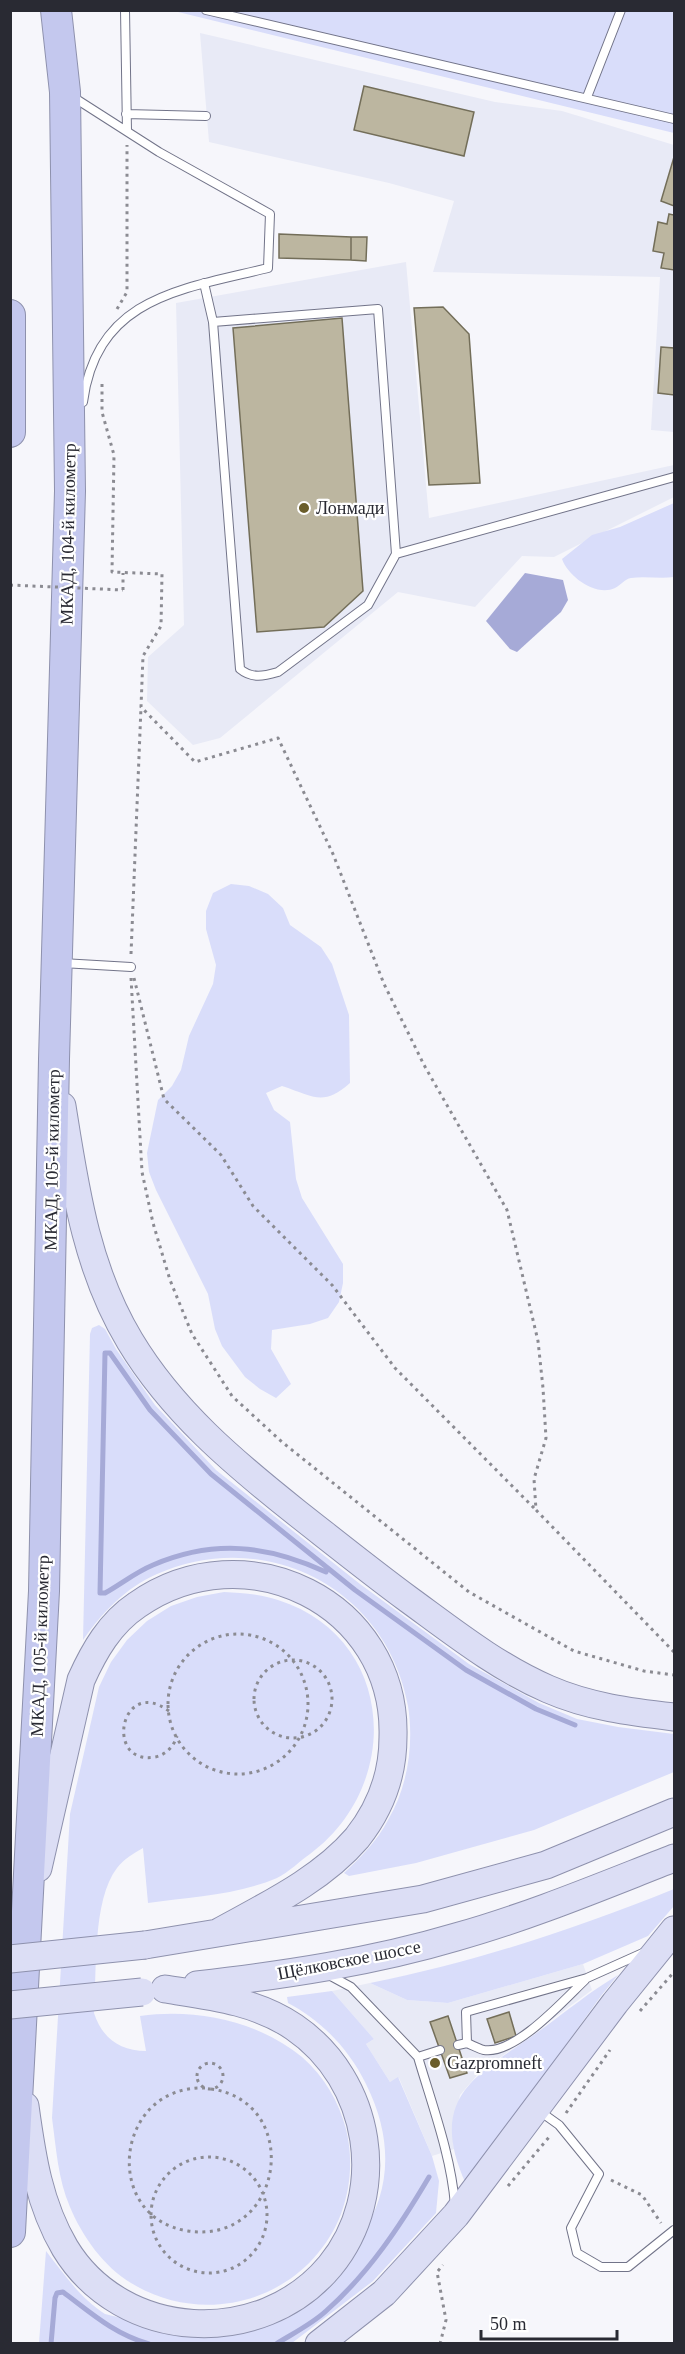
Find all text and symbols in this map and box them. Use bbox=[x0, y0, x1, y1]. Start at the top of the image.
street label: МКАД, 104-й километр bbox=[56, 443, 80, 625]
place label: Лонмади bbox=[316, 498, 385, 518]
marker: Лонмади bbox=[297, 501, 311, 515]
street label: МКАД, 105-й километр bbox=[40, 1069, 64, 1251]
street label: МКАД, 105-й километр bbox=[27, 1555, 53, 1737]
street label: Щёлковское шоссе bbox=[276, 1936, 422, 1984]
place label: Gazpromneft bbox=[447, 2053, 542, 2073]
marker: Gazpromneft bbox=[428, 2056, 442, 2070]
scale bar bbox=[481, 2303, 618, 2341]
text: 50 m bbox=[490, 2314, 527, 2334]

